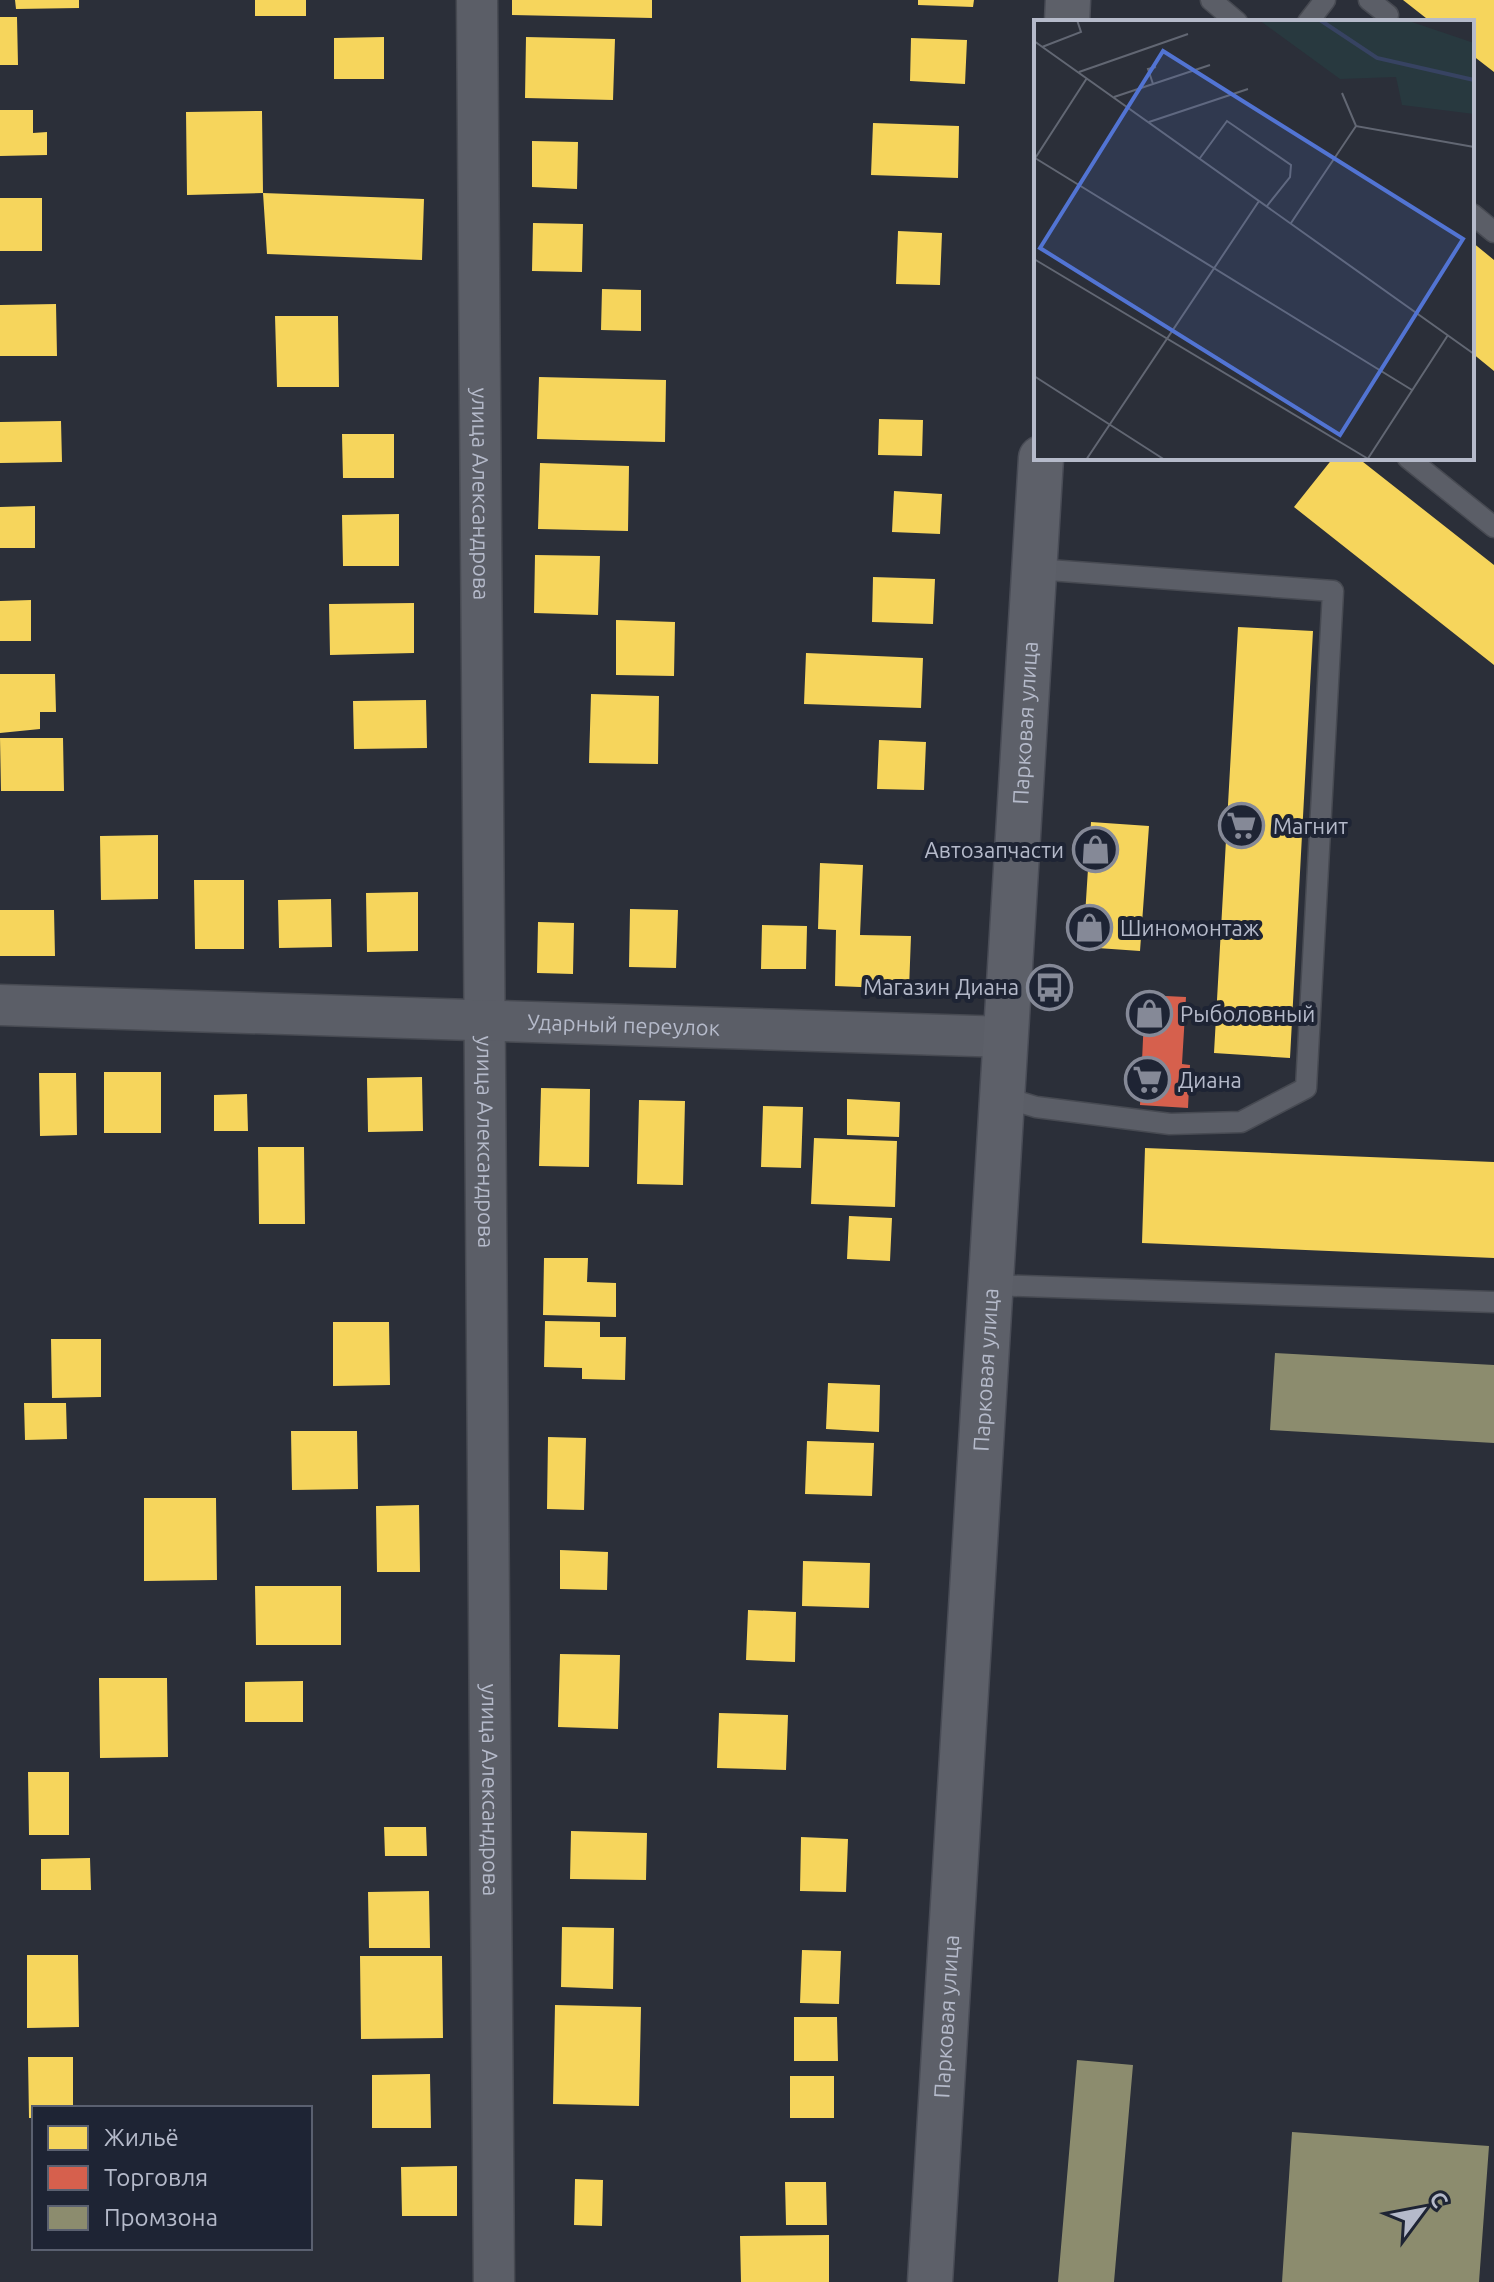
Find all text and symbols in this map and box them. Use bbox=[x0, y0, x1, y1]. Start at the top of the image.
inset map bbox=[1034, 20, 1474, 460]
street label: улица Александрова bbox=[468, 388, 494, 600]
street label: Парковая улица bbox=[1007, 640, 1042, 805]
supermarket icon: Магнит bbox=[1218, 802, 1266, 850]
place label: Магнит bbox=[1273, 813, 1348, 838]
shop icon: Автозапчасти bbox=[1071, 826, 1119, 874]
place label: Автозапчасти bbox=[924, 837, 1064, 862]
shop icon: Шиномонтаж bbox=[1065, 904, 1113, 952]
place label: Шиномонтаж bbox=[1120, 915, 1259, 940]
bus stop icon: Магазин Диана bbox=[1026, 963, 1074, 1011]
place label: Магазин Диана bbox=[863, 974, 1019, 999]
shop icon: Рыболовный bbox=[1125, 990, 1173, 1038]
place label: Рыболовный bbox=[1180, 1001, 1315, 1026]
street label: Ударный переулок bbox=[527, 1009, 720, 1040]
street label: улица Александрова bbox=[473, 1036, 499, 1248]
supermarket icon: Диана bbox=[1123, 1056, 1171, 1104]
place label: Диана bbox=[1178, 1067, 1242, 1092]
street label: Парковая улица bbox=[968, 1287, 1002, 1452]
street label: улица Александрова bbox=[478, 1684, 504, 1896]
street label: Парковая улица bbox=[928, 1934, 963, 2099]
legend bbox=[32, 2106, 312, 2250]
text: Жильё bbox=[104, 2124, 179, 2151]
text: Торговля bbox=[104, 2164, 208, 2191]
north arrow bbox=[1382, 2170, 1462, 2250]
text: С bbox=[1425, 2187, 1454, 2212]
text: Промзона bbox=[104, 2204, 218, 2231]

